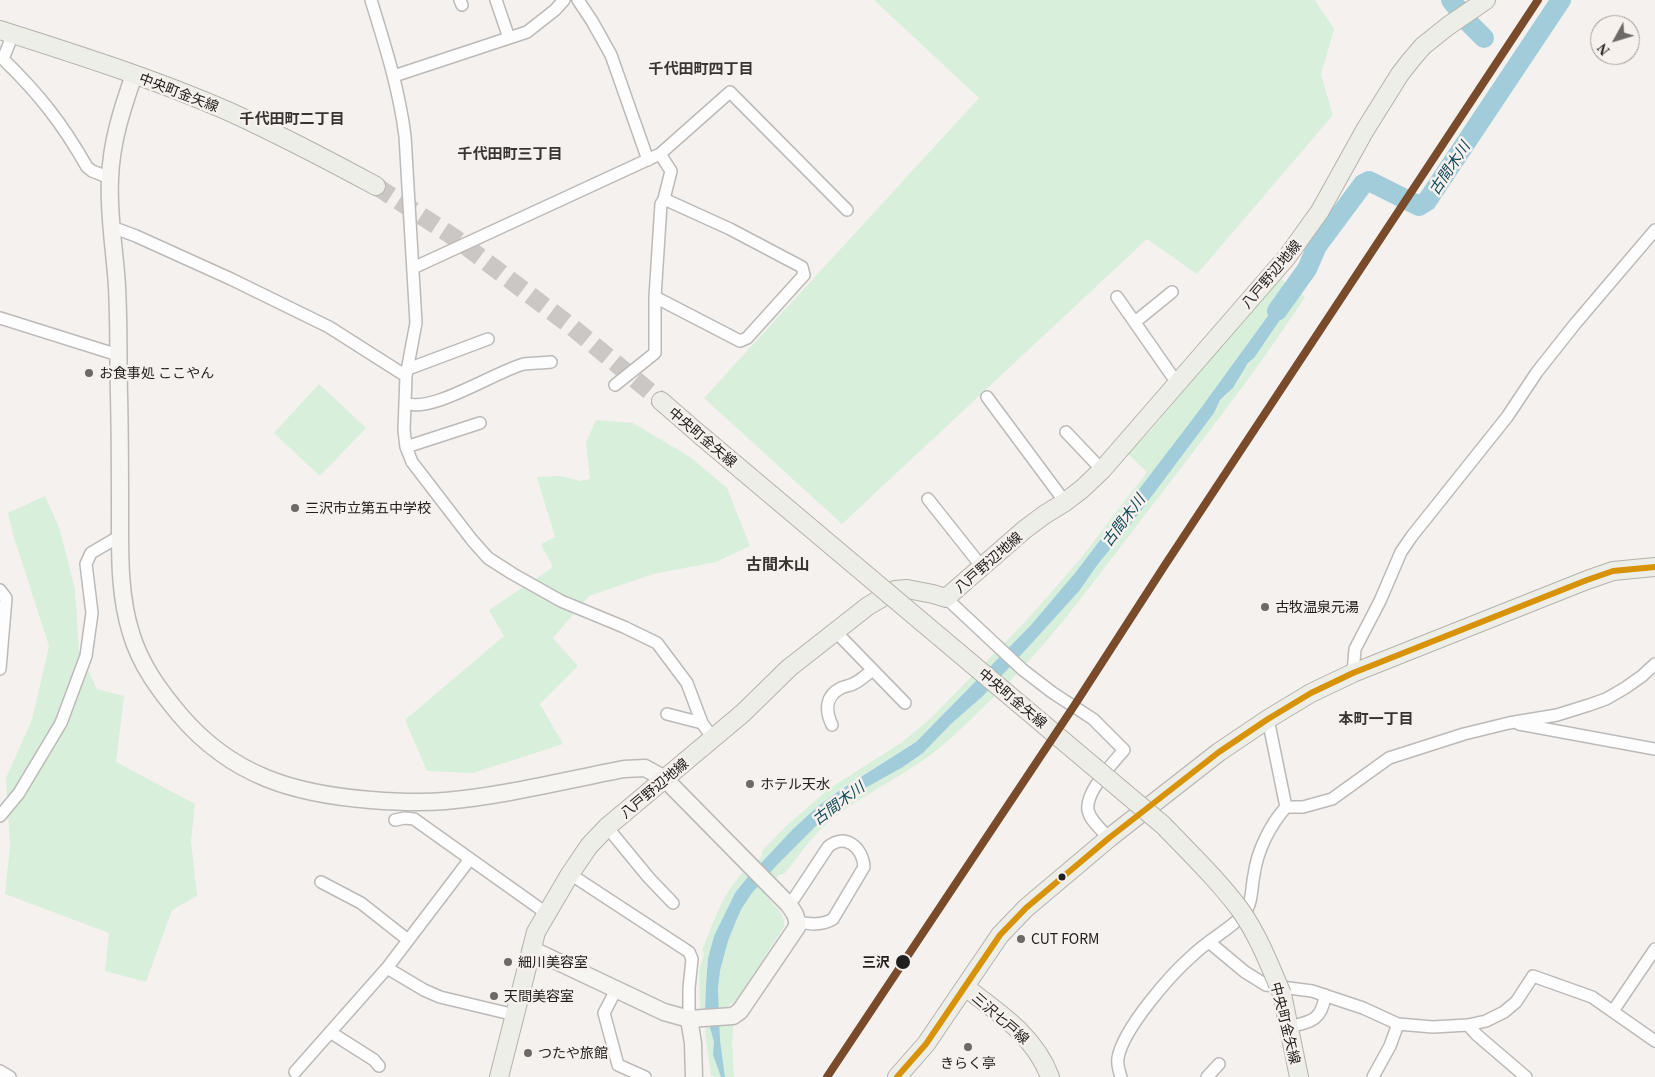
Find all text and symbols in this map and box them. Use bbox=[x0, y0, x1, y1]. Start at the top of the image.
north arrow bbox=[1590, 15, 1640, 65]
text: N bbox=[1595, 40, 1613, 58]
district label: 千代田町四丁目 bbox=[649, 59, 753, 77]
street label: 中央町金矢線 bbox=[137, 69, 221, 115]
district label: 千代田町二丁目 bbox=[240, 109, 344, 127]
water label: 古間木川 bbox=[1425, 138, 1473, 198]
district label: 千代田町三丁目 bbox=[458, 144, 562, 162]
street label: 八戸野辺地線 bbox=[1238, 236, 1304, 312]
place label: お食事処 ここやん bbox=[99, 365, 214, 381]
marker: お食事処 ここやん bbox=[83, 367, 95, 379]
street label: 中央町金矢線 bbox=[665, 404, 741, 470]
water label: 古間木川 bbox=[1098, 491, 1148, 549]
place label: 三沢市立第五中学校 bbox=[305, 500, 431, 516]
marker: 三沢市立第五中学校 bbox=[289, 502, 301, 514]
street label: 八戸野辺地線 bbox=[951, 528, 1025, 596]
district label: 古間木山 bbox=[746, 554, 810, 574]
place label: 古牧温泉元湯 bbox=[1275, 599, 1359, 615]
marker: 古牧温泉元湯 bbox=[1259, 601, 1271, 613]
street label: 中央町金矢線 bbox=[975, 665, 1051, 731]
district label: 本町一丁目 bbox=[1339, 709, 1413, 727]
street label: 八戸野辺地線 bbox=[616, 755, 692, 821]
place label: ホテル天水 bbox=[760, 776, 830, 792]
marker: ホテル天水 bbox=[744, 778, 756, 790]
water label: 古間木川 bbox=[809, 778, 867, 828]
unlabelled marker bbox=[1057, 872, 1067, 882]
place label: CUT FORM bbox=[1031, 931, 1099, 947]
marker: CUT FORM bbox=[1015, 933, 1027, 945]
marker: 三沢 bbox=[894, 953, 912, 971]
place label: 細川美容室 bbox=[518, 954, 588, 970]
place label: 三沢 bbox=[862, 954, 890, 970]
marker: 細川美容室 bbox=[502, 956, 514, 968]
street label: 中央町金矢線 bbox=[1268, 980, 1304, 1066]
place label: 天間美容室 bbox=[504, 988, 574, 1004]
street label: 三沢七戸線 bbox=[969, 989, 1033, 1047]
marker: 天間美容室 bbox=[488, 990, 500, 1002]
marker: きらく亭 bbox=[962, 1041, 974, 1053]
place label: つたや旅館 bbox=[538, 1045, 608, 1061]
marker: つたや旅館 bbox=[522, 1047, 534, 1059]
place label: きらく亭 bbox=[940, 1055, 996, 1071]

